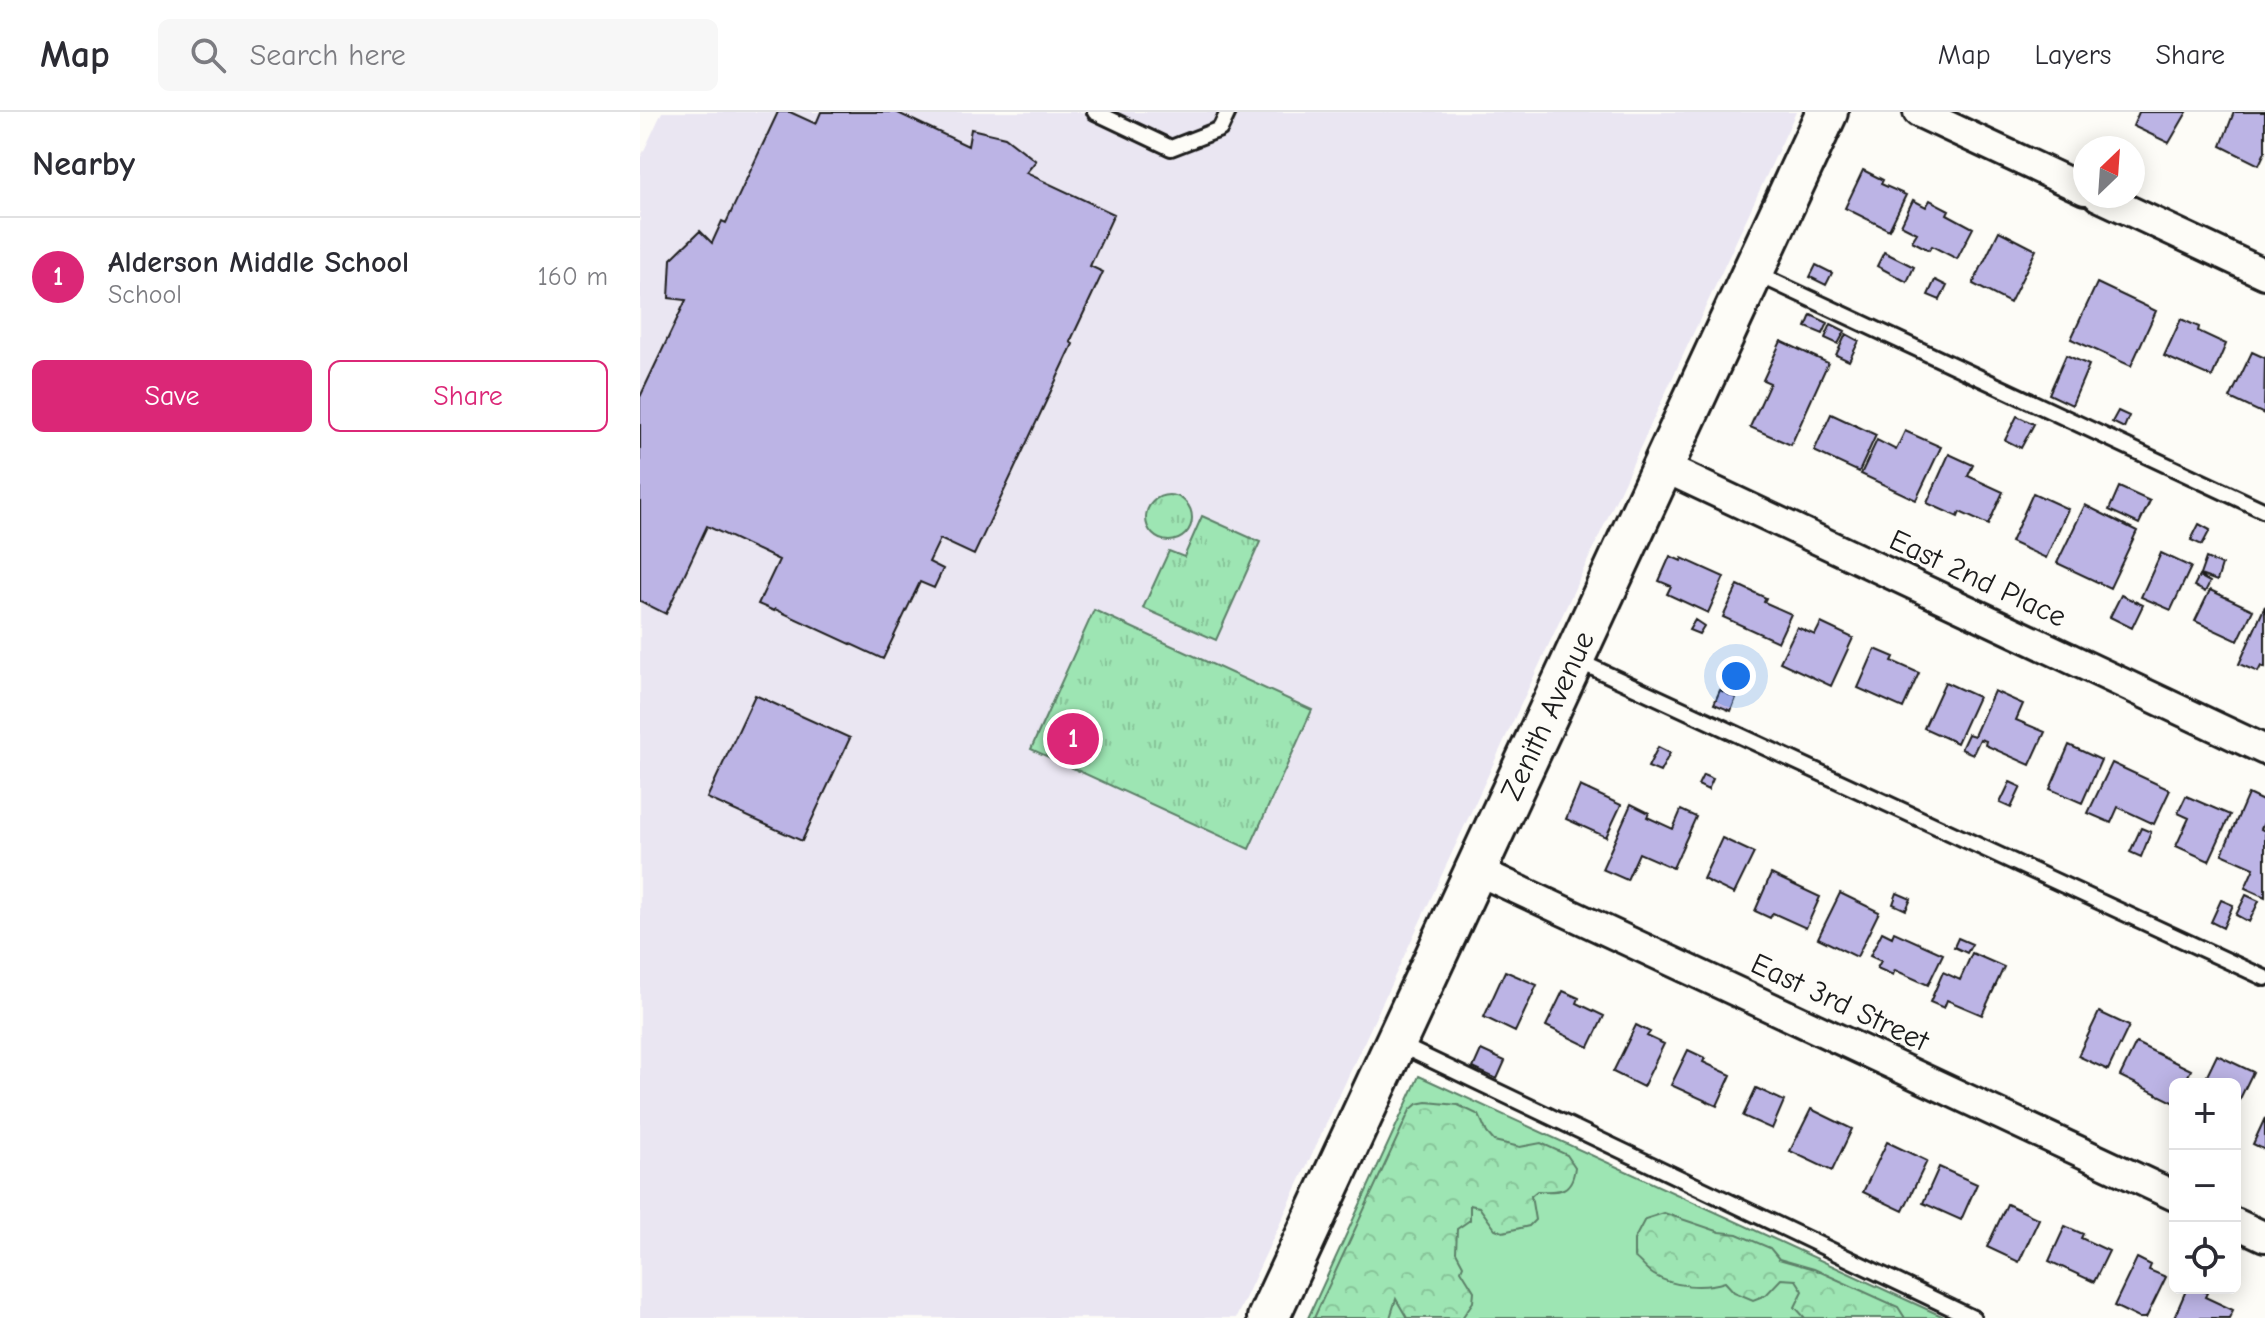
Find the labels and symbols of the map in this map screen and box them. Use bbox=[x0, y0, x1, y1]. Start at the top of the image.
north arrow bbox=[2073, 136, 2145, 208]
street label: East 2nd Place bbox=[1884, 522, 2072, 635]
street label: Zenith Avenue bbox=[1494, 626, 1602, 806]
your location bbox=[1716, 656, 1756, 696]
pin: 1 bbox=[1047, 709, 1099, 769]
street label: East 3rd Street bbox=[1745, 946, 1935, 1059]

